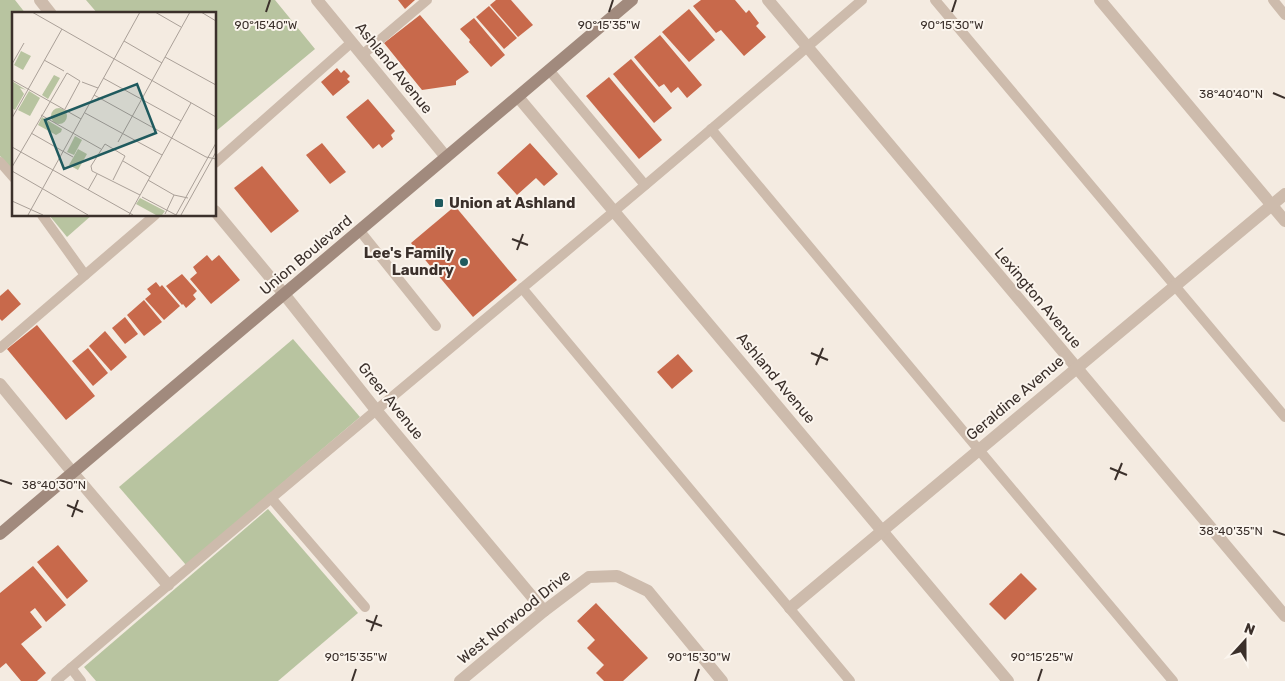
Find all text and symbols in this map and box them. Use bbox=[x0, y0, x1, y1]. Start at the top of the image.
inset map bbox=[12, 12, 216, 216]
text: 90°15'40"W bbox=[235, 18, 298, 32]
text: 90°15'35"W bbox=[578, 18, 641, 32]
text: 90°15'30"W bbox=[920, 18, 984, 32]
street label: Ashland Avenue bbox=[352, 19, 436, 117]
text: 38°40'40"N bbox=[1199, 87, 1263, 101]
place label: Union at Ashland bbox=[449, 194, 575, 212]
marker: Union at Ashland bbox=[433, 197, 445, 209]
street label: Union Boulevard bbox=[256, 211, 356, 299]
place label: Lee's Family Laundry bbox=[364, 244, 454, 279]
street label: Lexington Avenue bbox=[991, 244, 1085, 352]
marker: Lee's Family Laundry bbox=[458, 256, 470, 268]
street label: Ashland Avenue bbox=[733, 329, 819, 427]
street label: Geraldine Avenue bbox=[962, 352, 1068, 444]
street label: Greer Avenue bbox=[355, 359, 427, 443]
text: 38°40'30"N bbox=[22, 478, 86, 492]
text: 38°40'35"N bbox=[1199, 524, 1263, 538]
street label: West Norwood Drive bbox=[454, 566, 574, 668]
north arrow bbox=[1220, 616, 1270, 666]
text: N bbox=[1242, 620, 1257, 639]
text: 90°15'35"W bbox=[325, 650, 388, 664]
text: 90°15'30"W bbox=[667, 650, 731, 664]
text: 90°15'25"W bbox=[1011, 650, 1074, 664]

